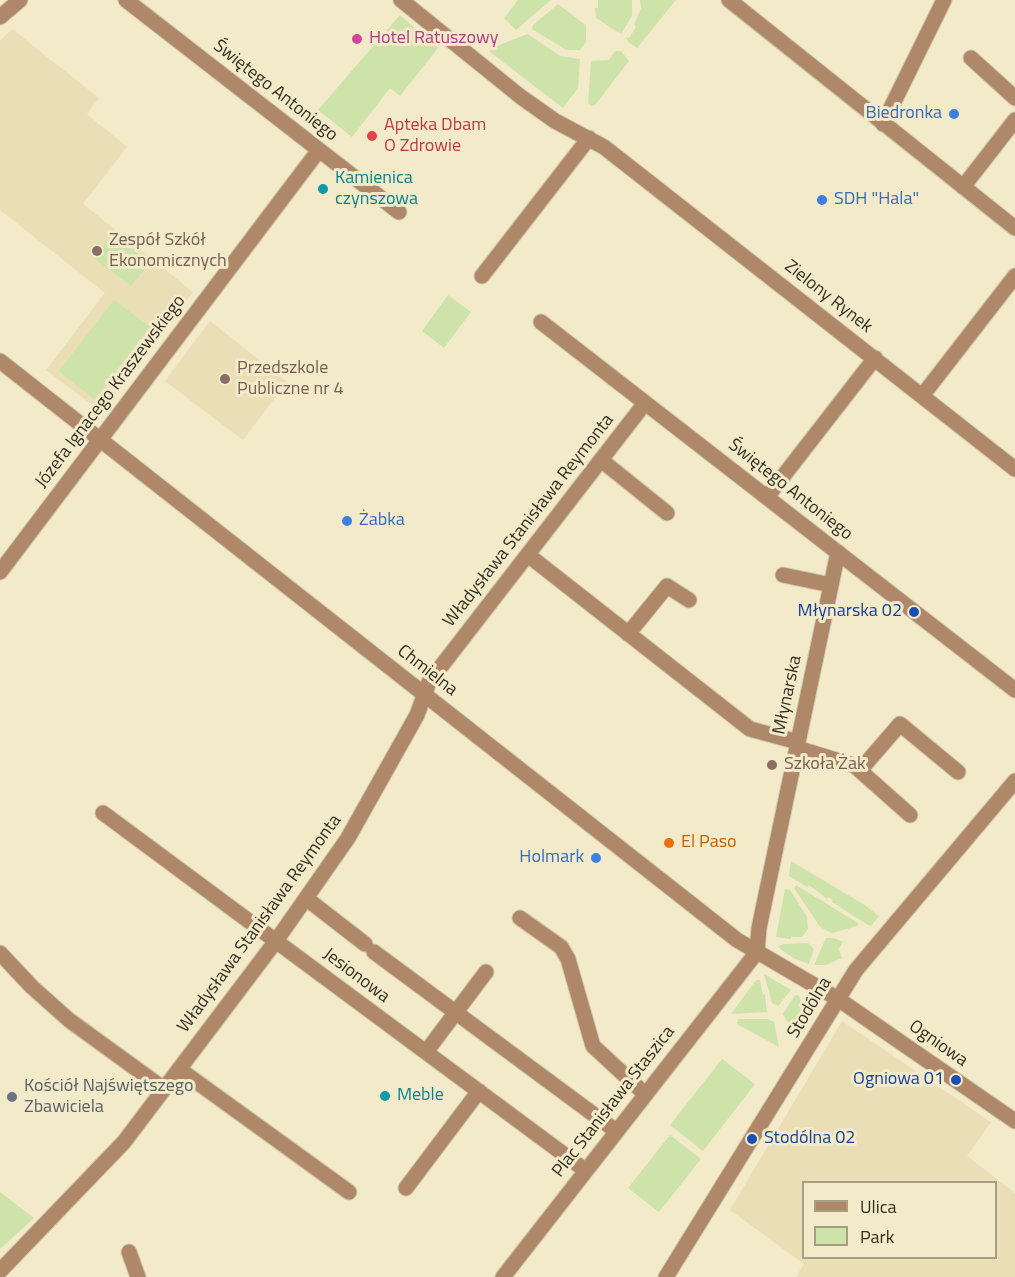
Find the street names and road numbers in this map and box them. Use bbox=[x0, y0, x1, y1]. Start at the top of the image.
street label: Świętego Antoniego bbox=[208, 36, 342, 146]
street label: Zielony Rynek bbox=[780, 256, 876, 338]
street label: Józefa Ignacego Kraszewskiego bbox=[31, 291, 191, 493]
street label: Władysława Stanisława Reymonta bbox=[439, 410, 619, 632]
street label: Świętego Antoniego bbox=[723, 435, 857, 545]
street label: Chmielna bbox=[393, 641, 461, 701]
street label: Młynarska bbox=[769, 654, 807, 736]
street label: Władysława Stanisława Reymonta bbox=[174, 811, 346, 1037]
street label: Jesionowa bbox=[318, 944, 394, 1008]
street label: Stodólna bbox=[783, 974, 837, 1042]
street label: Ogniowa bbox=[904, 1016, 972, 1072]
street label: Plac Stanisława Staszica bbox=[548, 1022, 680, 1182]

